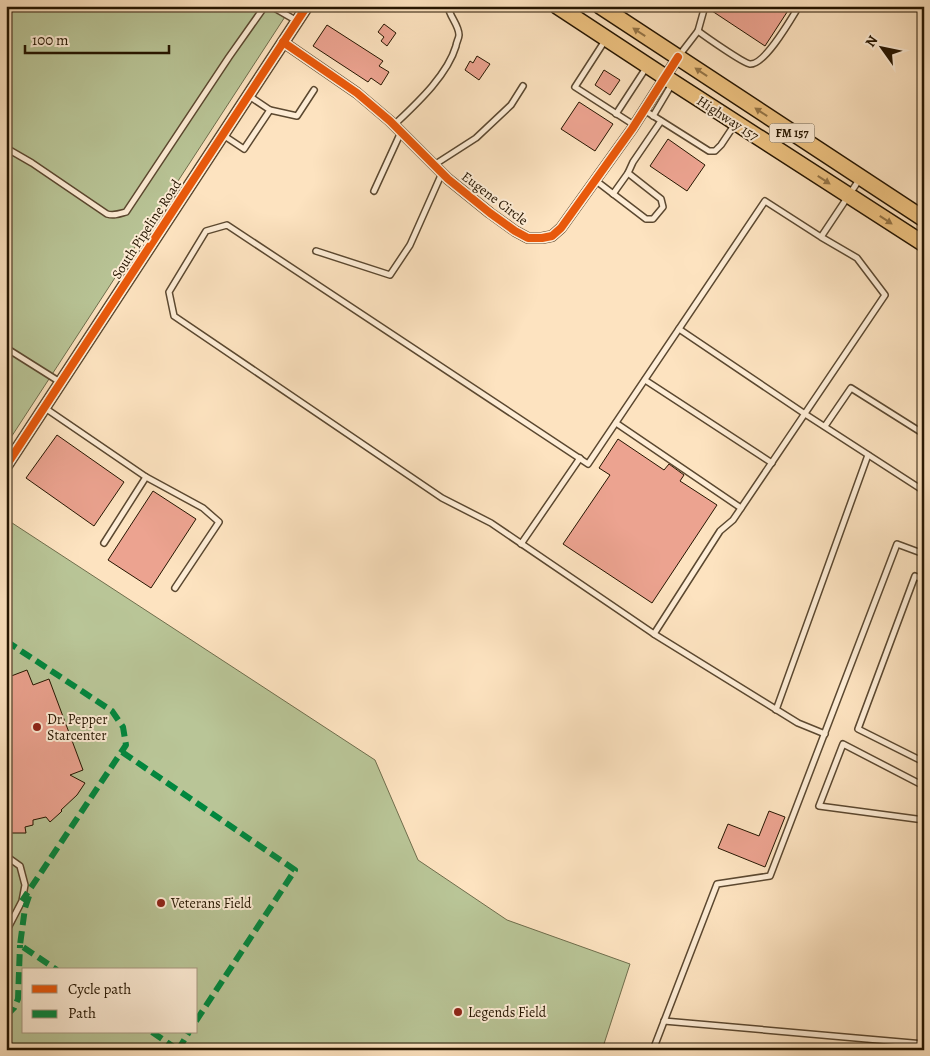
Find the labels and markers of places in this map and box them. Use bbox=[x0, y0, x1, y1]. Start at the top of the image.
place label: Dr. Pepper Starcenter bbox=[47, 710, 108, 745]
marker: Dr. Pepper Starcenter bbox=[31, 721, 43, 733]
place label: Veterans Field bbox=[170, 894, 252, 913]
marker: Veterans Field bbox=[155, 897, 167, 909]
place label: Legends Field bbox=[468, 1003, 547, 1022]
marker: Legends Field bbox=[452, 1006, 464, 1018]

